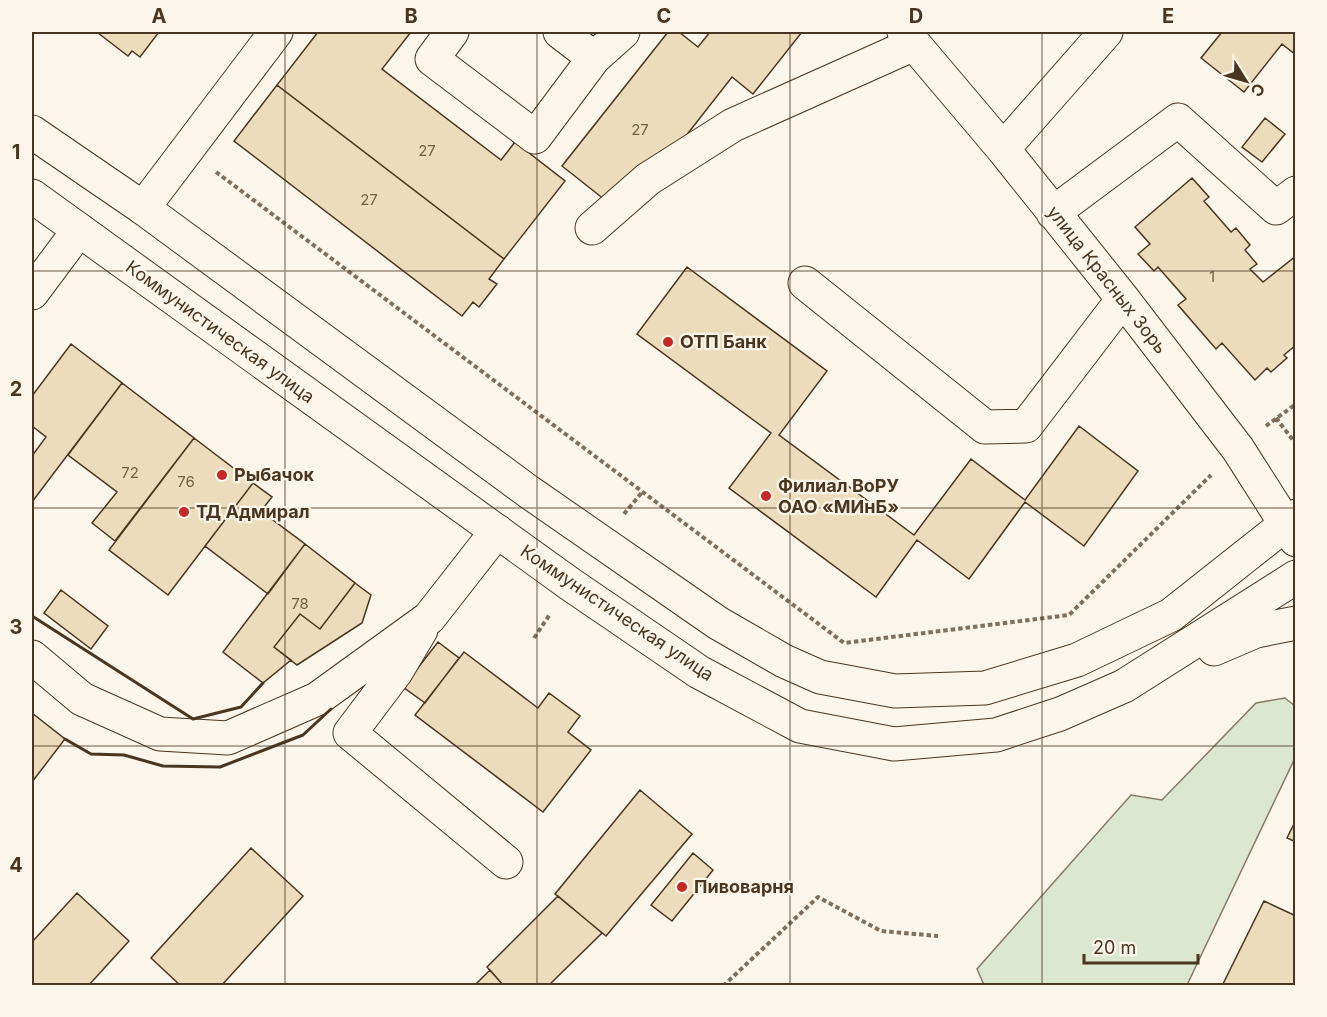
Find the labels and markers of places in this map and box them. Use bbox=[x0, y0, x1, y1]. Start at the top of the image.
place label: ОТП Банк bbox=[680, 331, 767, 352]
marker: ОТП Банк bbox=[661, 335, 675, 349]
place label: Рыбачок bbox=[234, 464, 314, 485]
marker: Рыбачок bbox=[215, 468, 229, 482]
place label: Филиал ВоРУ ОАО «МИнБ» bbox=[778, 475, 900, 517]
marker: Филиал ВоРУ ОАО «МИнБ» bbox=[759, 489, 773, 503]
place label: ТД Адмирал bbox=[196, 501, 310, 522]
marker: ТД Адмирал bbox=[177, 505, 191, 519]
place label: Пивоварня bbox=[694, 876, 794, 897]
marker: Пивоварня bbox=[675, 880, 689, 894]

